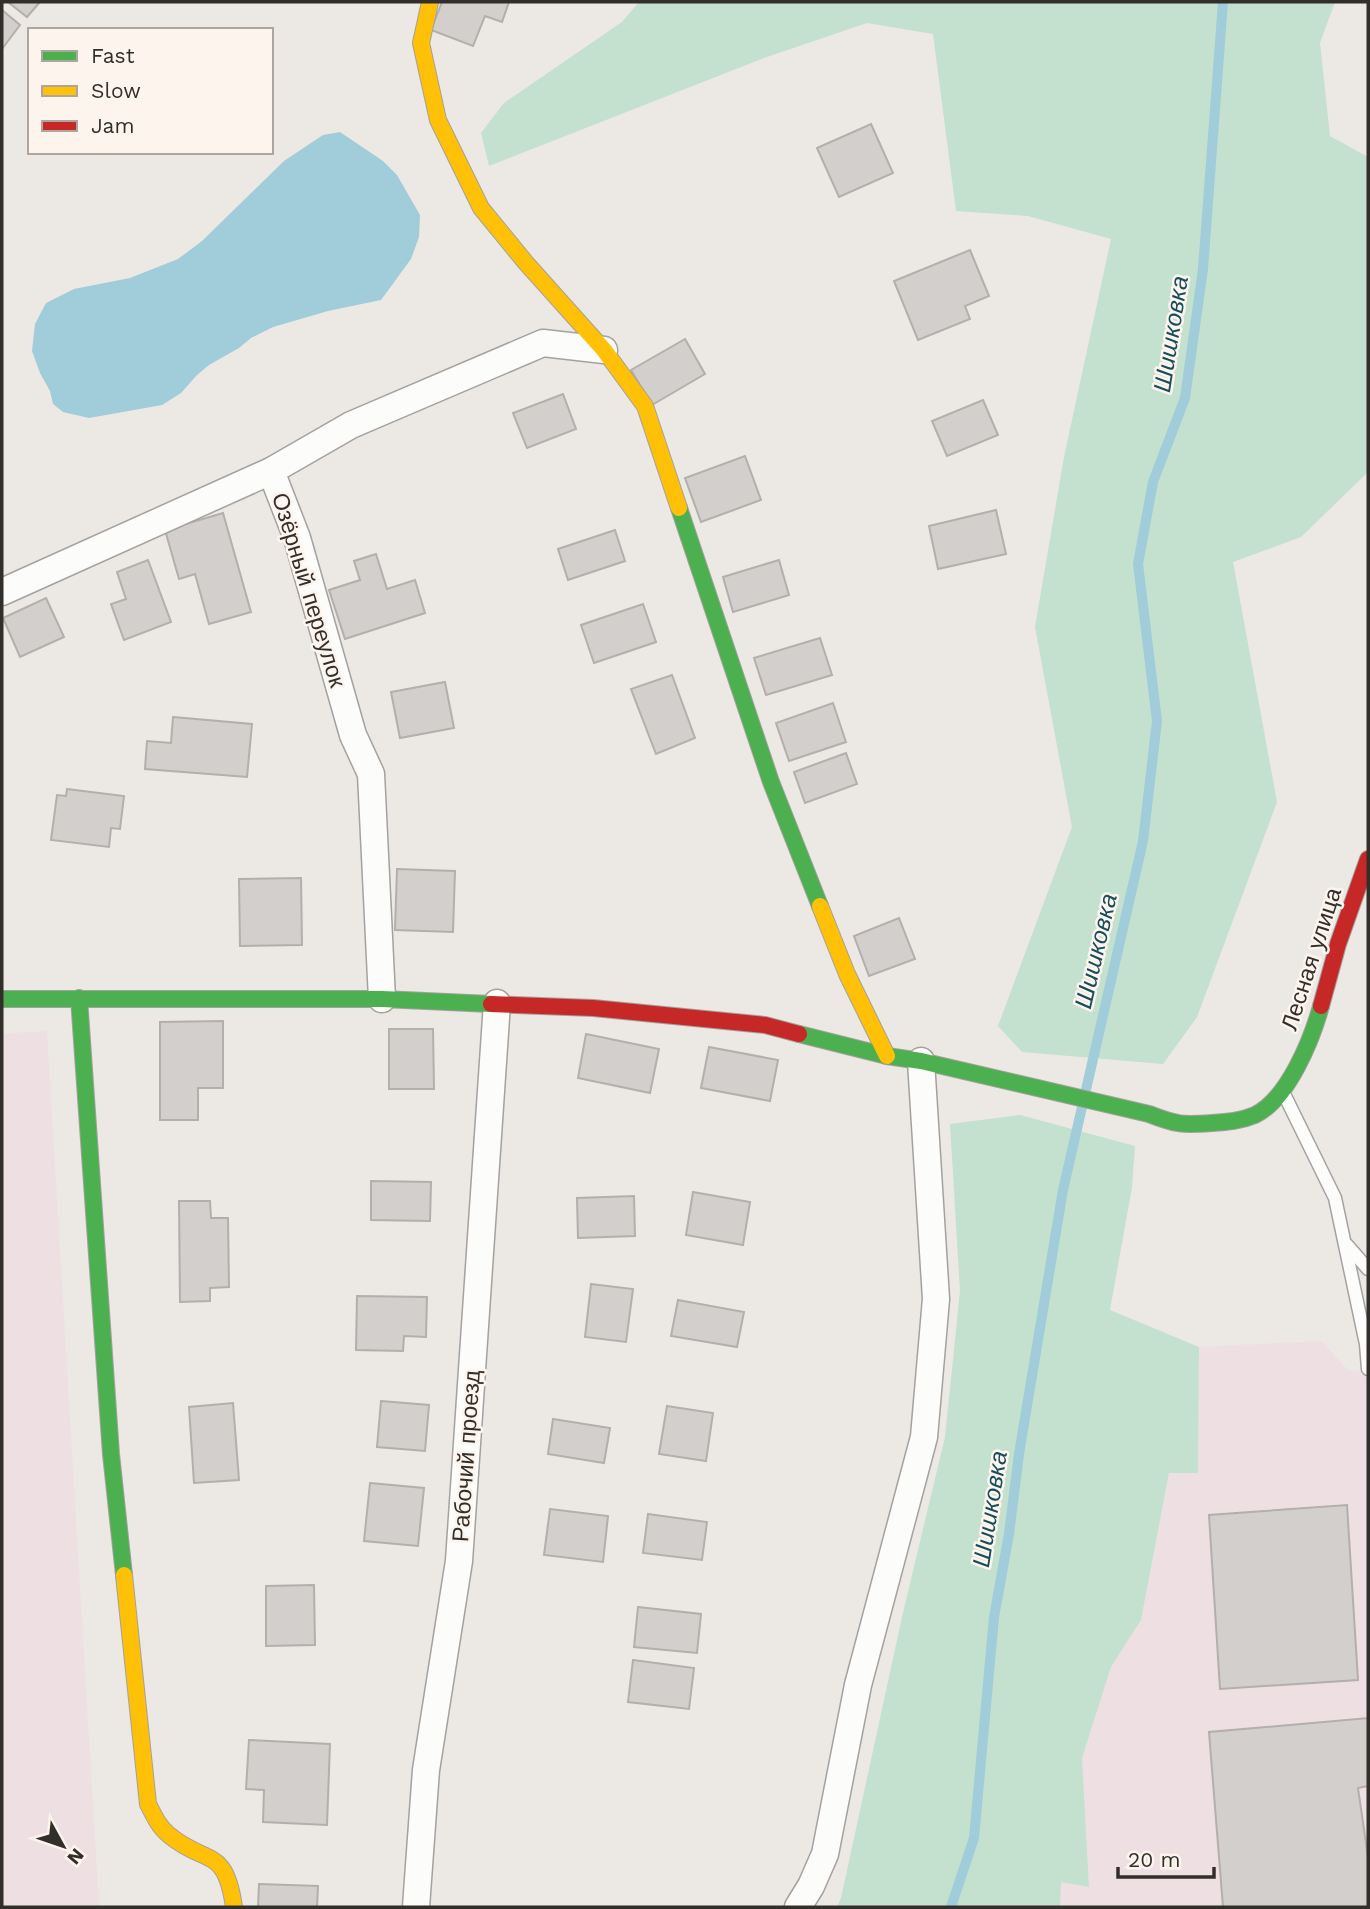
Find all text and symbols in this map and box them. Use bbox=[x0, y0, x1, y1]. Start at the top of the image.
legend bbox=[28, 28, 273, 154]
text: Fast bbox=[91, 43, 135, 68]
text: Slow bbox=[91, 78, 141, 103]
text: Jam bbox=[91, 113, 134, 138]
water label: Шишковка bbox=[1148, 274, 1194, 394]
street label: Озёрный переулок bbox=[266, 490, 351, 692]
street label: Лесная улица bbox=[1276, 884, 1347, 1034]
water label: Шишковка bbox=[1069, 891, 1123, 1011]
street label: Рабочий проезд bbox=[447, 1369, 486, 1543]
water label: Шишковка bbox=[967, 1449, 1013, 1569]
north arrow bbox=[28, 1811, 98, 1881]
scale bar bbox=[1118, 1836, 1214, 1880]
text: N bbox=[62, 1844, 89, 1869]
text: 20 m bbox=[1128, 1847, 1180, 1872]

